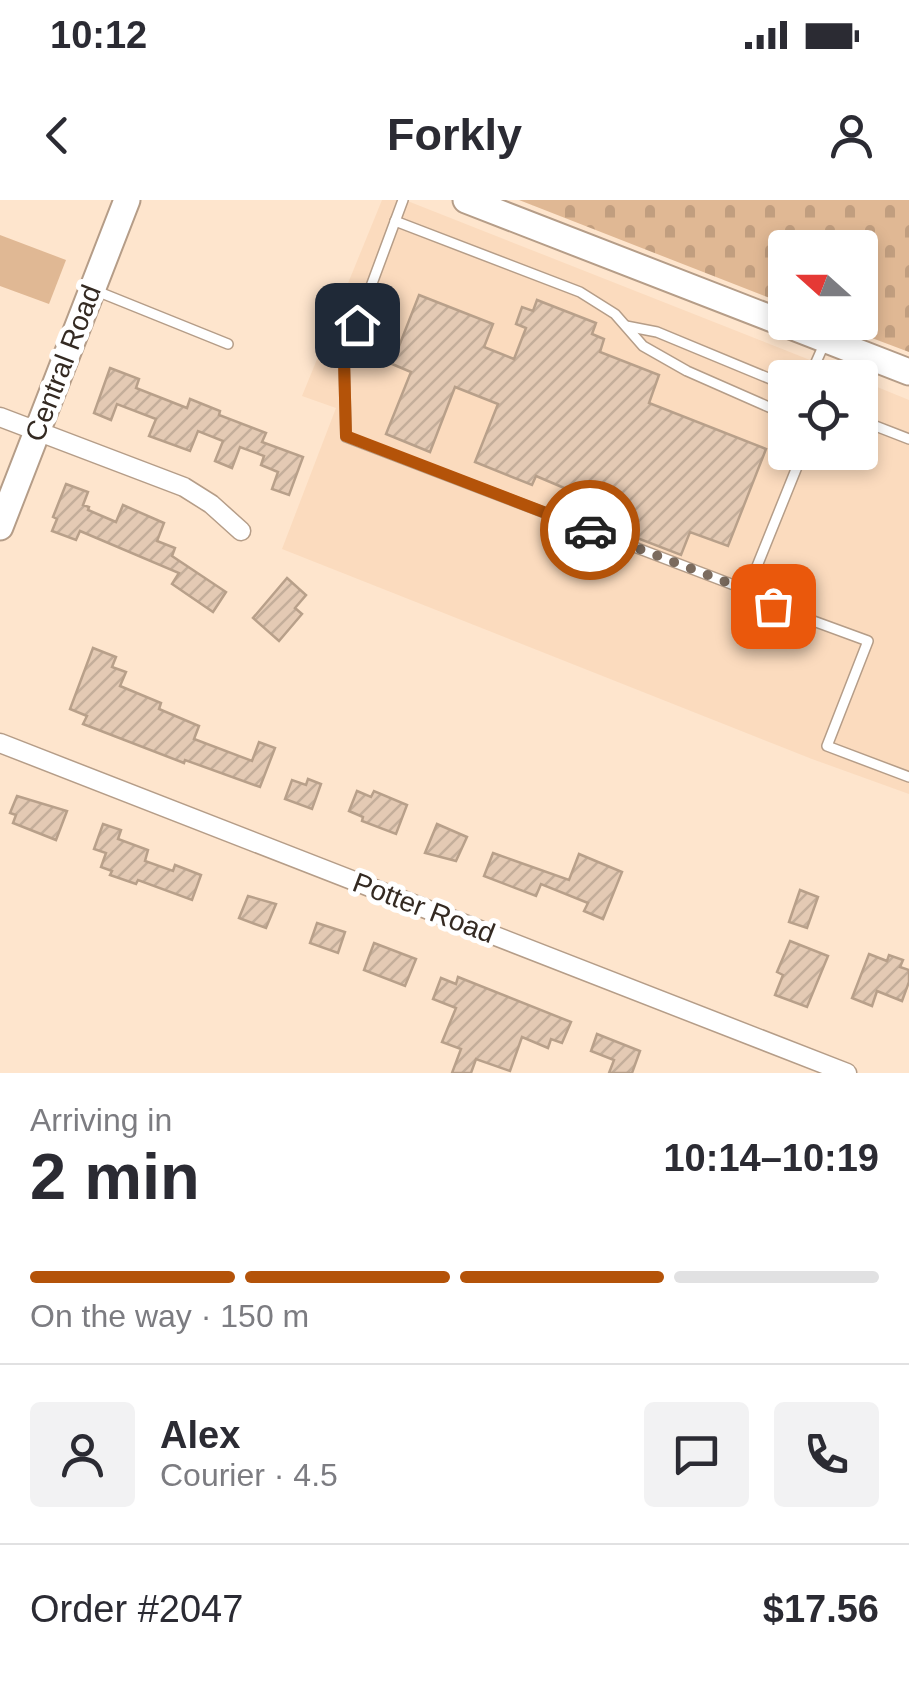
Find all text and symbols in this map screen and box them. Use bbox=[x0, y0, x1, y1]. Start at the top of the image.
text: 10:12 bbox=[50, 14, 147, 56]
icon: back bbox=[30, 108, 85, 163]
icon: person bbox=[824, 108, 879, 163]
text: Forkly bbox=[387, 109, 522, 160]
north arrow bbox=[768, 230, 878, 340]
map controls bbox=[768, 230, 878, 470]
street label: Central Road bbox=[19, 280, 107, 446]
pin bbox=[315, 283, 400, 368]
icon: home bbox=[330, 298, 385, 353]
button: locate bbox=[768, 360, 878, 470]
courier bbox=[540, 480, 640, 580]
icon: car bbox=[563, 503, 618, 558]
pin bbox=[731, 564, 816, 649]
icon: bag bbox=[746, 579, 801, 634]
street label: Potter Road bbox=[349, 867, 499, 949]
text: Arriving in bbox=[30, 1102, 172, 1138]
text: 10:14–10:19 bbox=[663, 1137, 879, 1179]
text: 2 min bbox=[30, 1140, 200, 1213]
text: On the way · 150 m bbox=[30, 1298, 309, 1334]
button: person bbox=[30, 1402, 135, 1507]
button: chat bbox=[644, 1402, 749, 1507]
button: phone bbox=[774, 1402, 879, 1507]
text: Alex bbox=[160, 1414, 240, 1456]
text: Courier · 4.5 bbox=[160, 1457, 338, 1493]
text: Order #2047 bbox=[30, 1588, 243, 1630]
text: $17.56 bbox=[763, 1588, 879, 1630]

